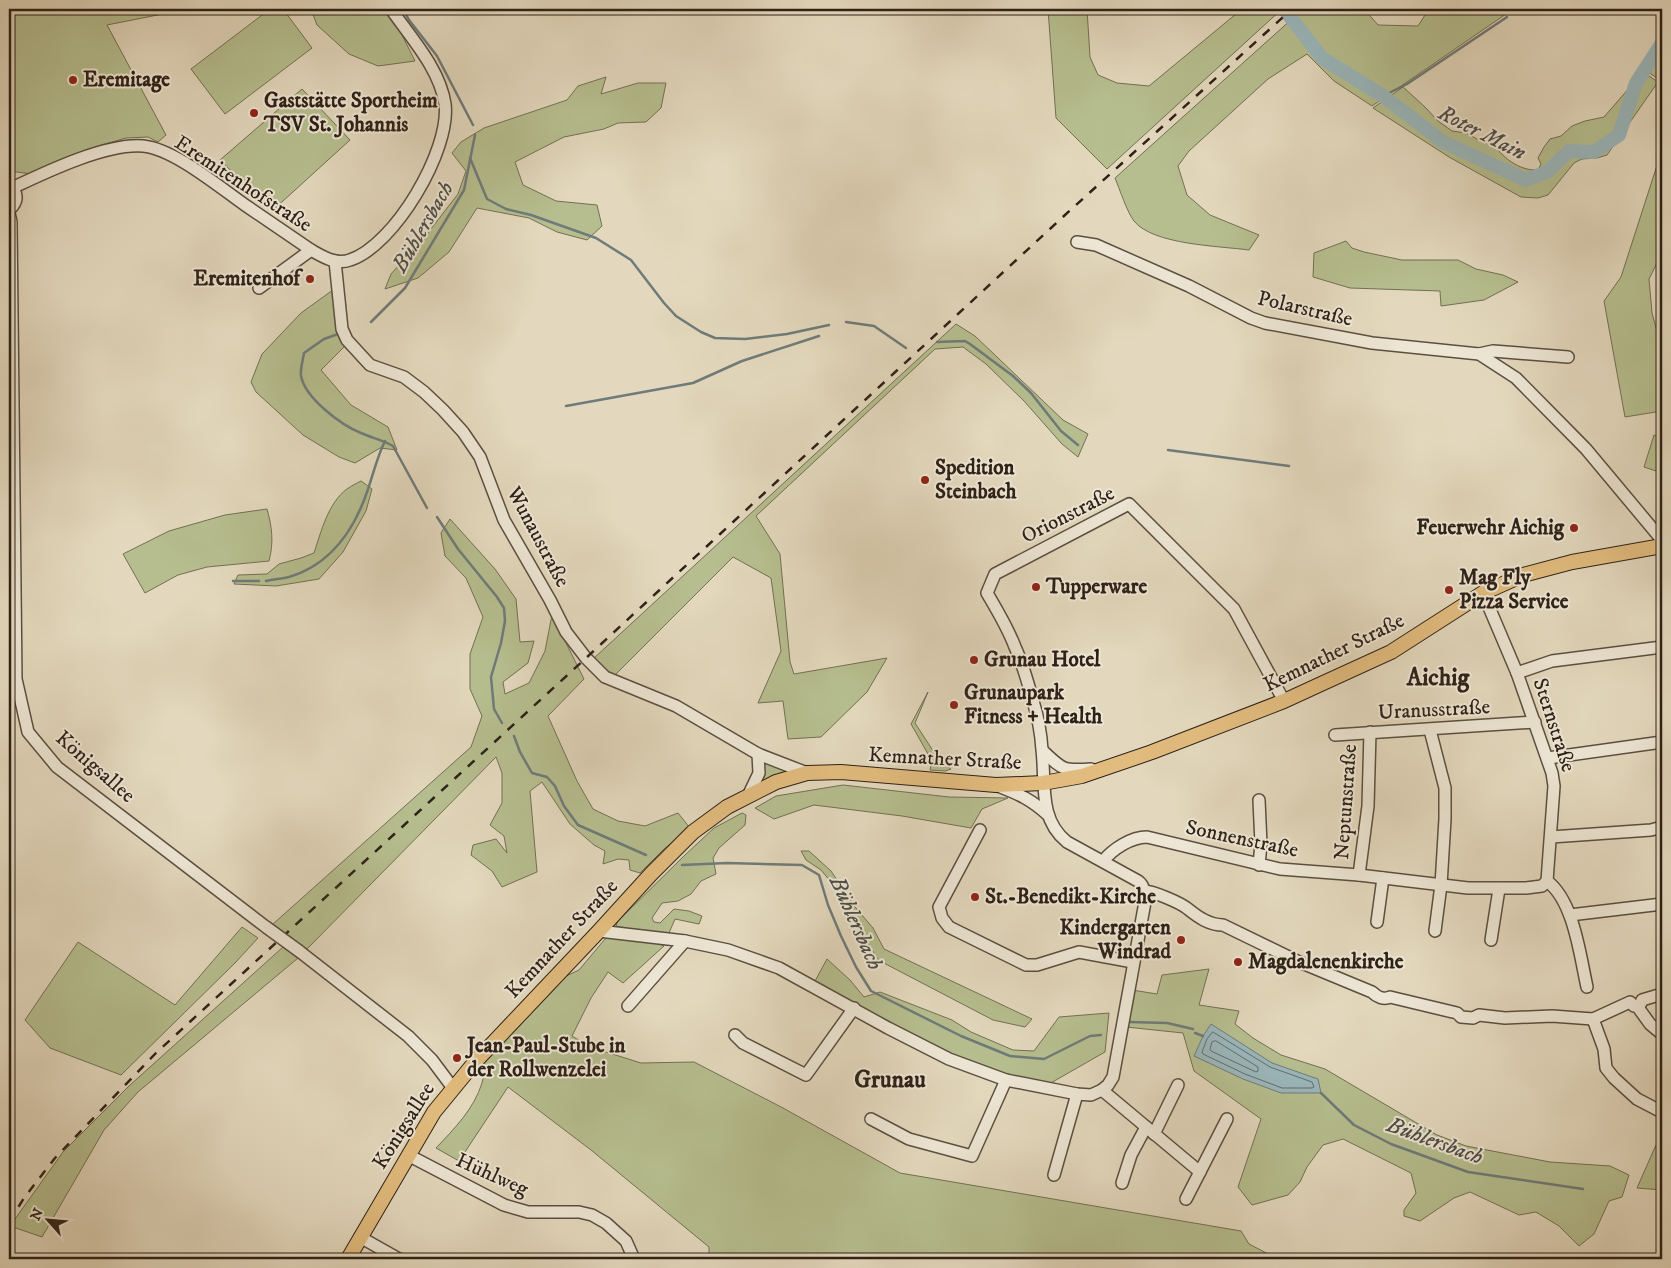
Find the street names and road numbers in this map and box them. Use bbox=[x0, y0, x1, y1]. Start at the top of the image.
street label: Eremitenhofstraße bbox=[169, 130, 317, 238]
street label: Polarstraße bbox=[1255, 285, 1355, 333]
street label: Orionstraße bbox=[1017, 480, 1119, 550]
street label: Wunaustraße bbox=[500, 481, 576, 592]
street label: Kemnather Straße bbox=[1259, 608, 1409, 698]
street label: Sternstraße bbox=[1527, 675, 1581, 775]
street label: Uranusstraße bbox=[1377, 694, 1491, 726]
street label: Königsallee bbox=[50, 725, 140, 809]
street label: Kemnather Straße bbox=[868, 742, 1023, 776]
street label: Neptunstraße bbox=[1329, 743, 1363, 861]
street label: Sonnenstraße bbox=[1183, 814, 1301, 864]
street label: Kemnather Straße bbox=[500, 874, 624, 1004]
street label: Königsallee bbox=[367, 1078, 441, 1174]
street label: Hühlweg bbox=[452, 1147, 533, 1203]

